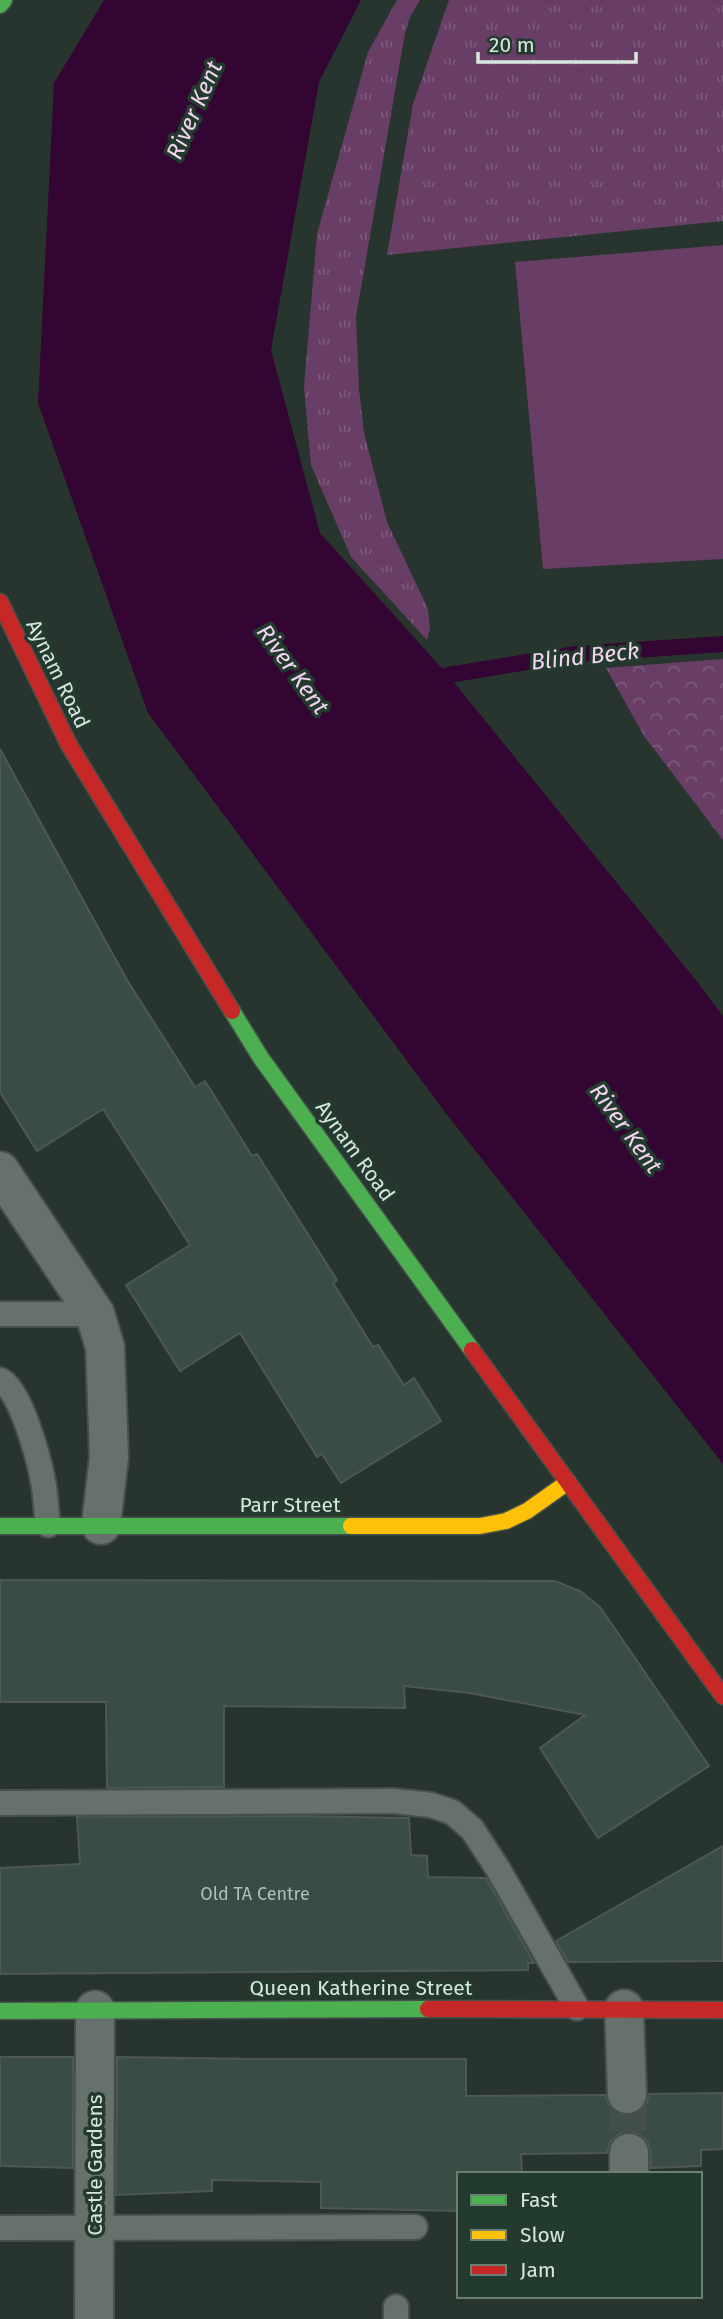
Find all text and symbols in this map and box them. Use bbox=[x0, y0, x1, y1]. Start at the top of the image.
scale bar bbox=[478, 21, 636, 65]
text: 20 m bbox=[489, 32, 535, 58]
water label: River Kent bbox=[160, 56, 228, 163]
street label: Aynam Road bbox=[20, 615, 96, 733]
water label: River Kent bbox=[251, 619, 335, 720]
water label: Blind Beck bbox=[529, 636, 641, 676]
water label: River Kent bbox=[584, 1078, 668, 1179]
street label: Aynam Road bbox=[310, 1096, 400, 1206]
street label: Parr Street bbox=[239, 1492, 341, 1518]
house number: Old TA Centre bbox=[200, 1883, 310, 1905]
street label: Queen Katherine Street bbox=[250, 1975, 473, 2001]
street label: Castle Gardens bbox=[82, 2094, 108, 2236]
legend bbox=[457, 2172, 702, 2298]
text: Fast bbox=[520, 2187, 558, 2213]
text: Slow bbox=[520, 2222, 565, 2248]
text: Jam bbox=[520, 2257, 556, 2283]

